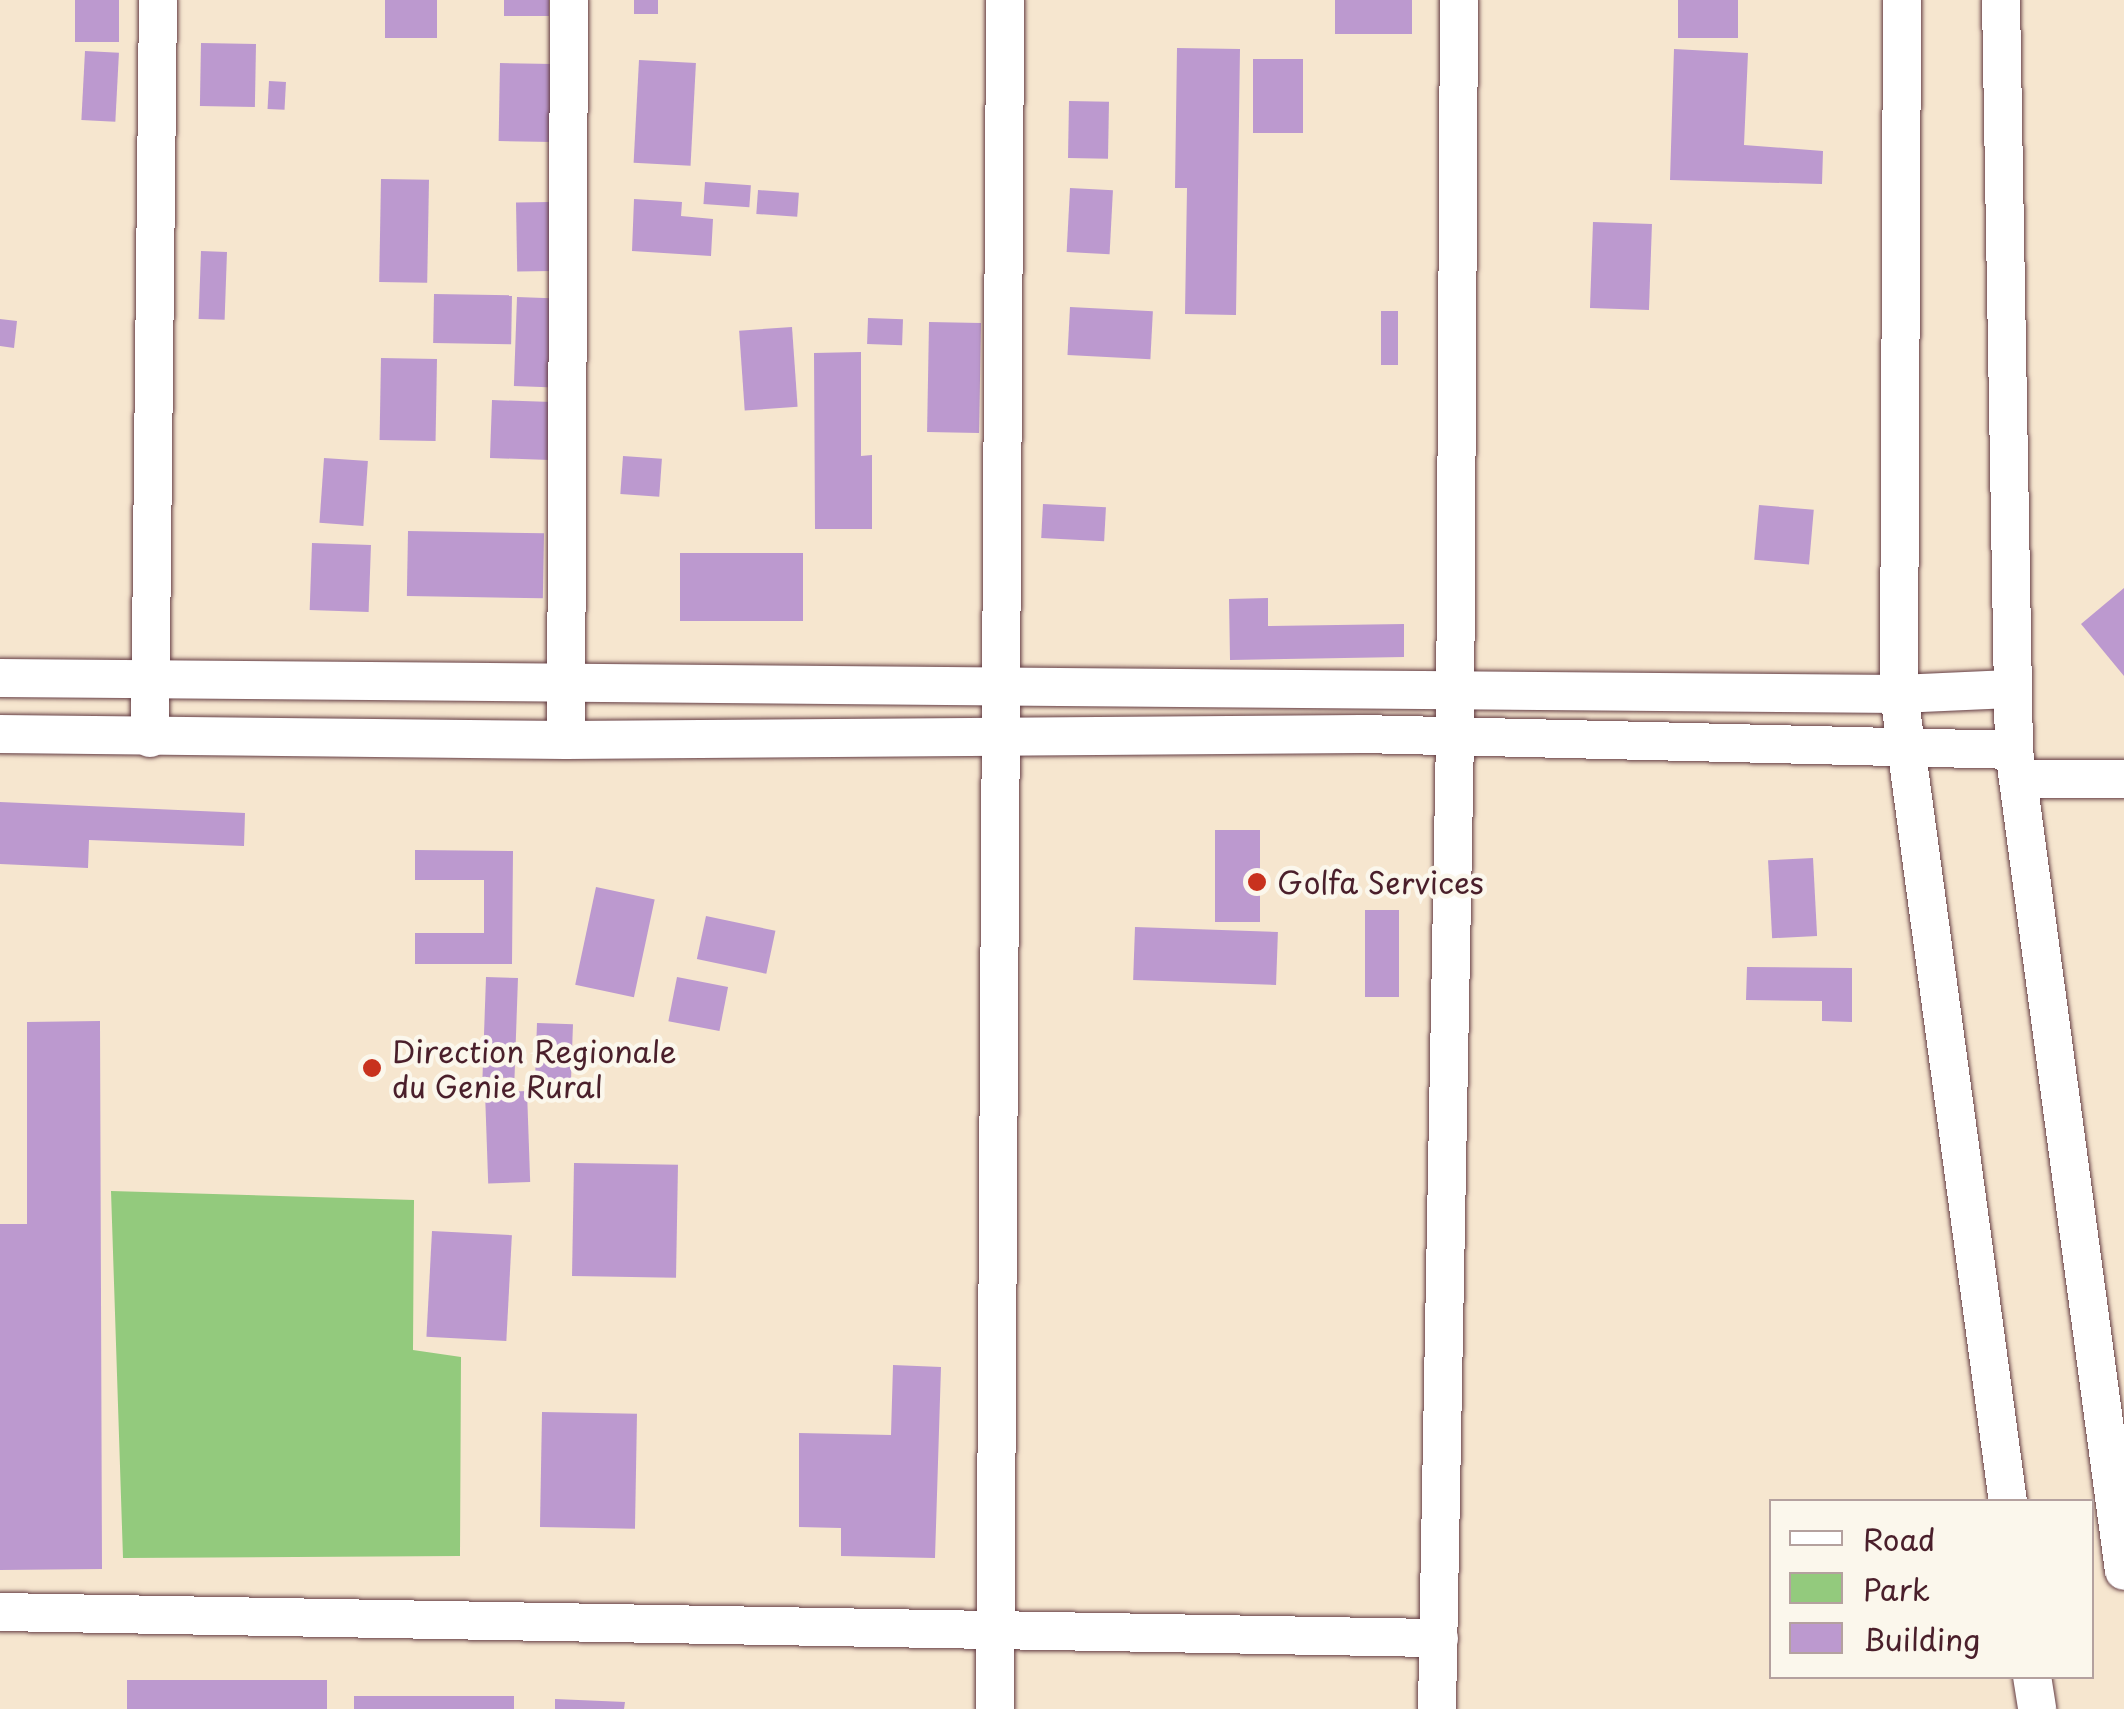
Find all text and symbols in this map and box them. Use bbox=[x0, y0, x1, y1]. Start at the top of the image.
place label: Golfa Services bbox=[1277, 864, 1483, 900]
marker: Golfa Services bbox=[1246, 871, 1268, 893]
place label: Direction Regionale du Genie Rural bbox=[392, 1033, 674, 1104]
marker: Direction Regionale du Genie Rural bbox=[361, 1057, 383, 1079]
legend bbox=[1769, 1499, 2094, 1679]
text: Road bbox=[1863, 1516, 1936, 1561]
text: Park bbox=[1863, 1566, 1930, 1611]
text: Building bbox=[1863, 1616, 1980, 1661]

